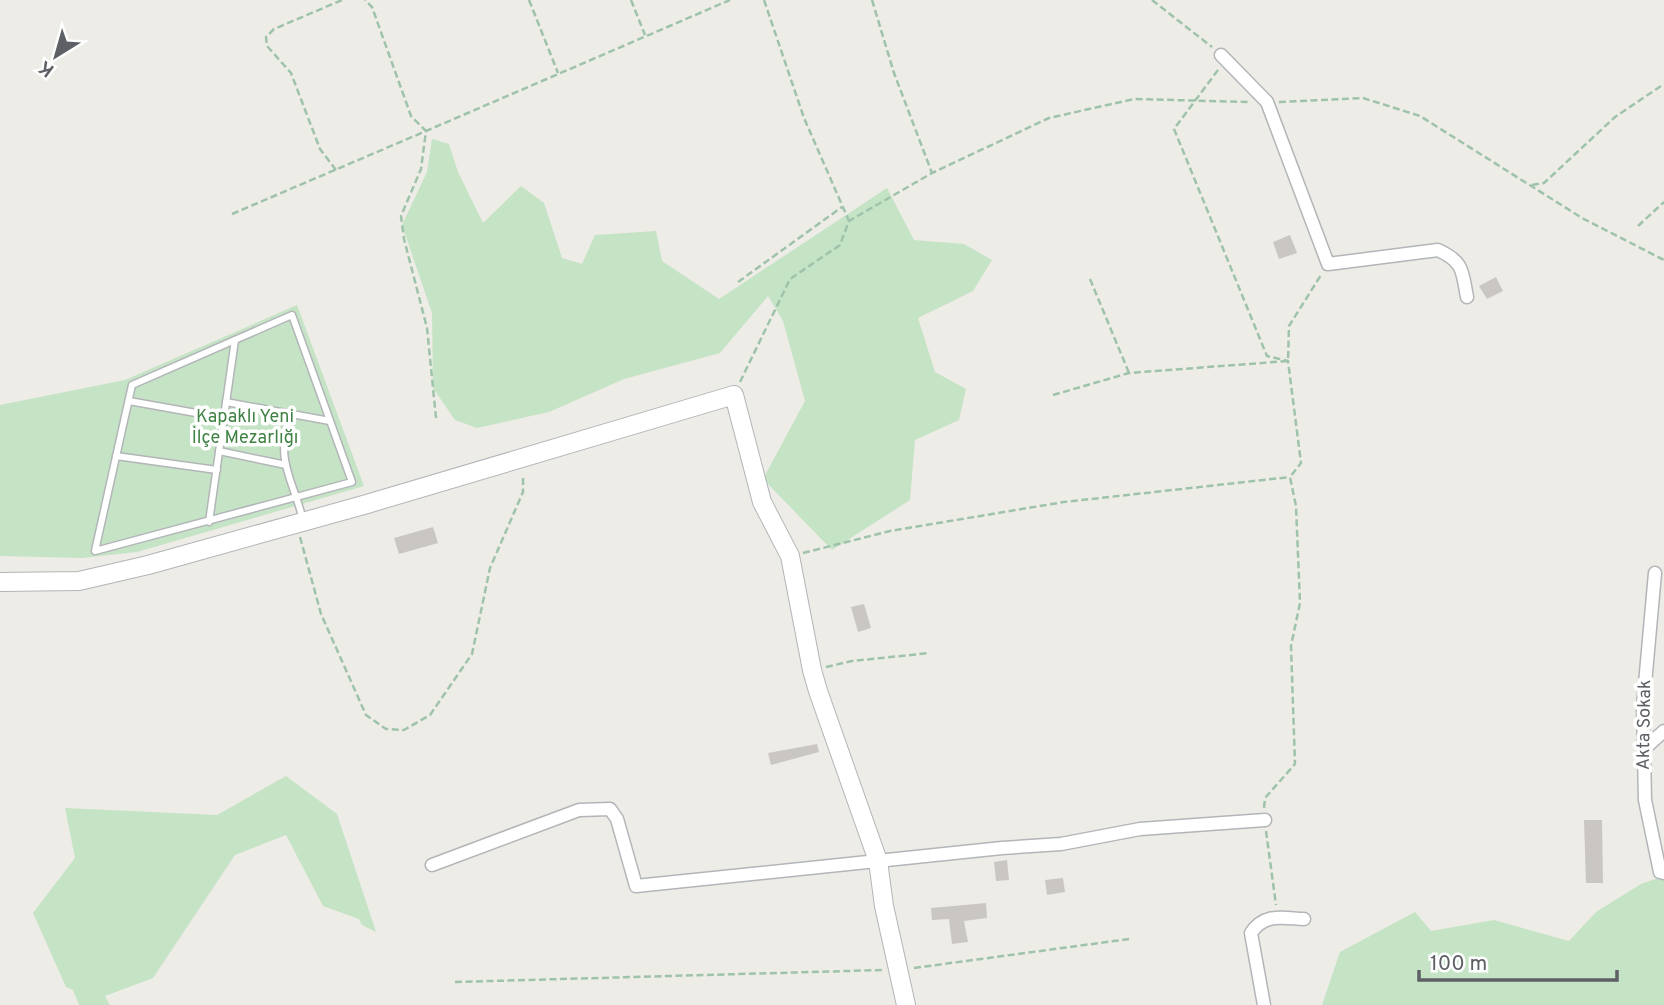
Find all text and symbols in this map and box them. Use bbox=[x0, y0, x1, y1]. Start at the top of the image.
north arrow bbox=[21, 21, 91, 91]
text: K bbox=[34, 54, 60, 82]
park label: Kapaklı Yeni İlçe Mezarlığı bbox=[192, 406, 298, 450]
street label: Akta Sokak bbox=[1633, 680, 1657, 770]
scale bar bbox=[1419, 939, 1617, 983]
text: 100 m bbox=[1430, 951, 1487, 978]

